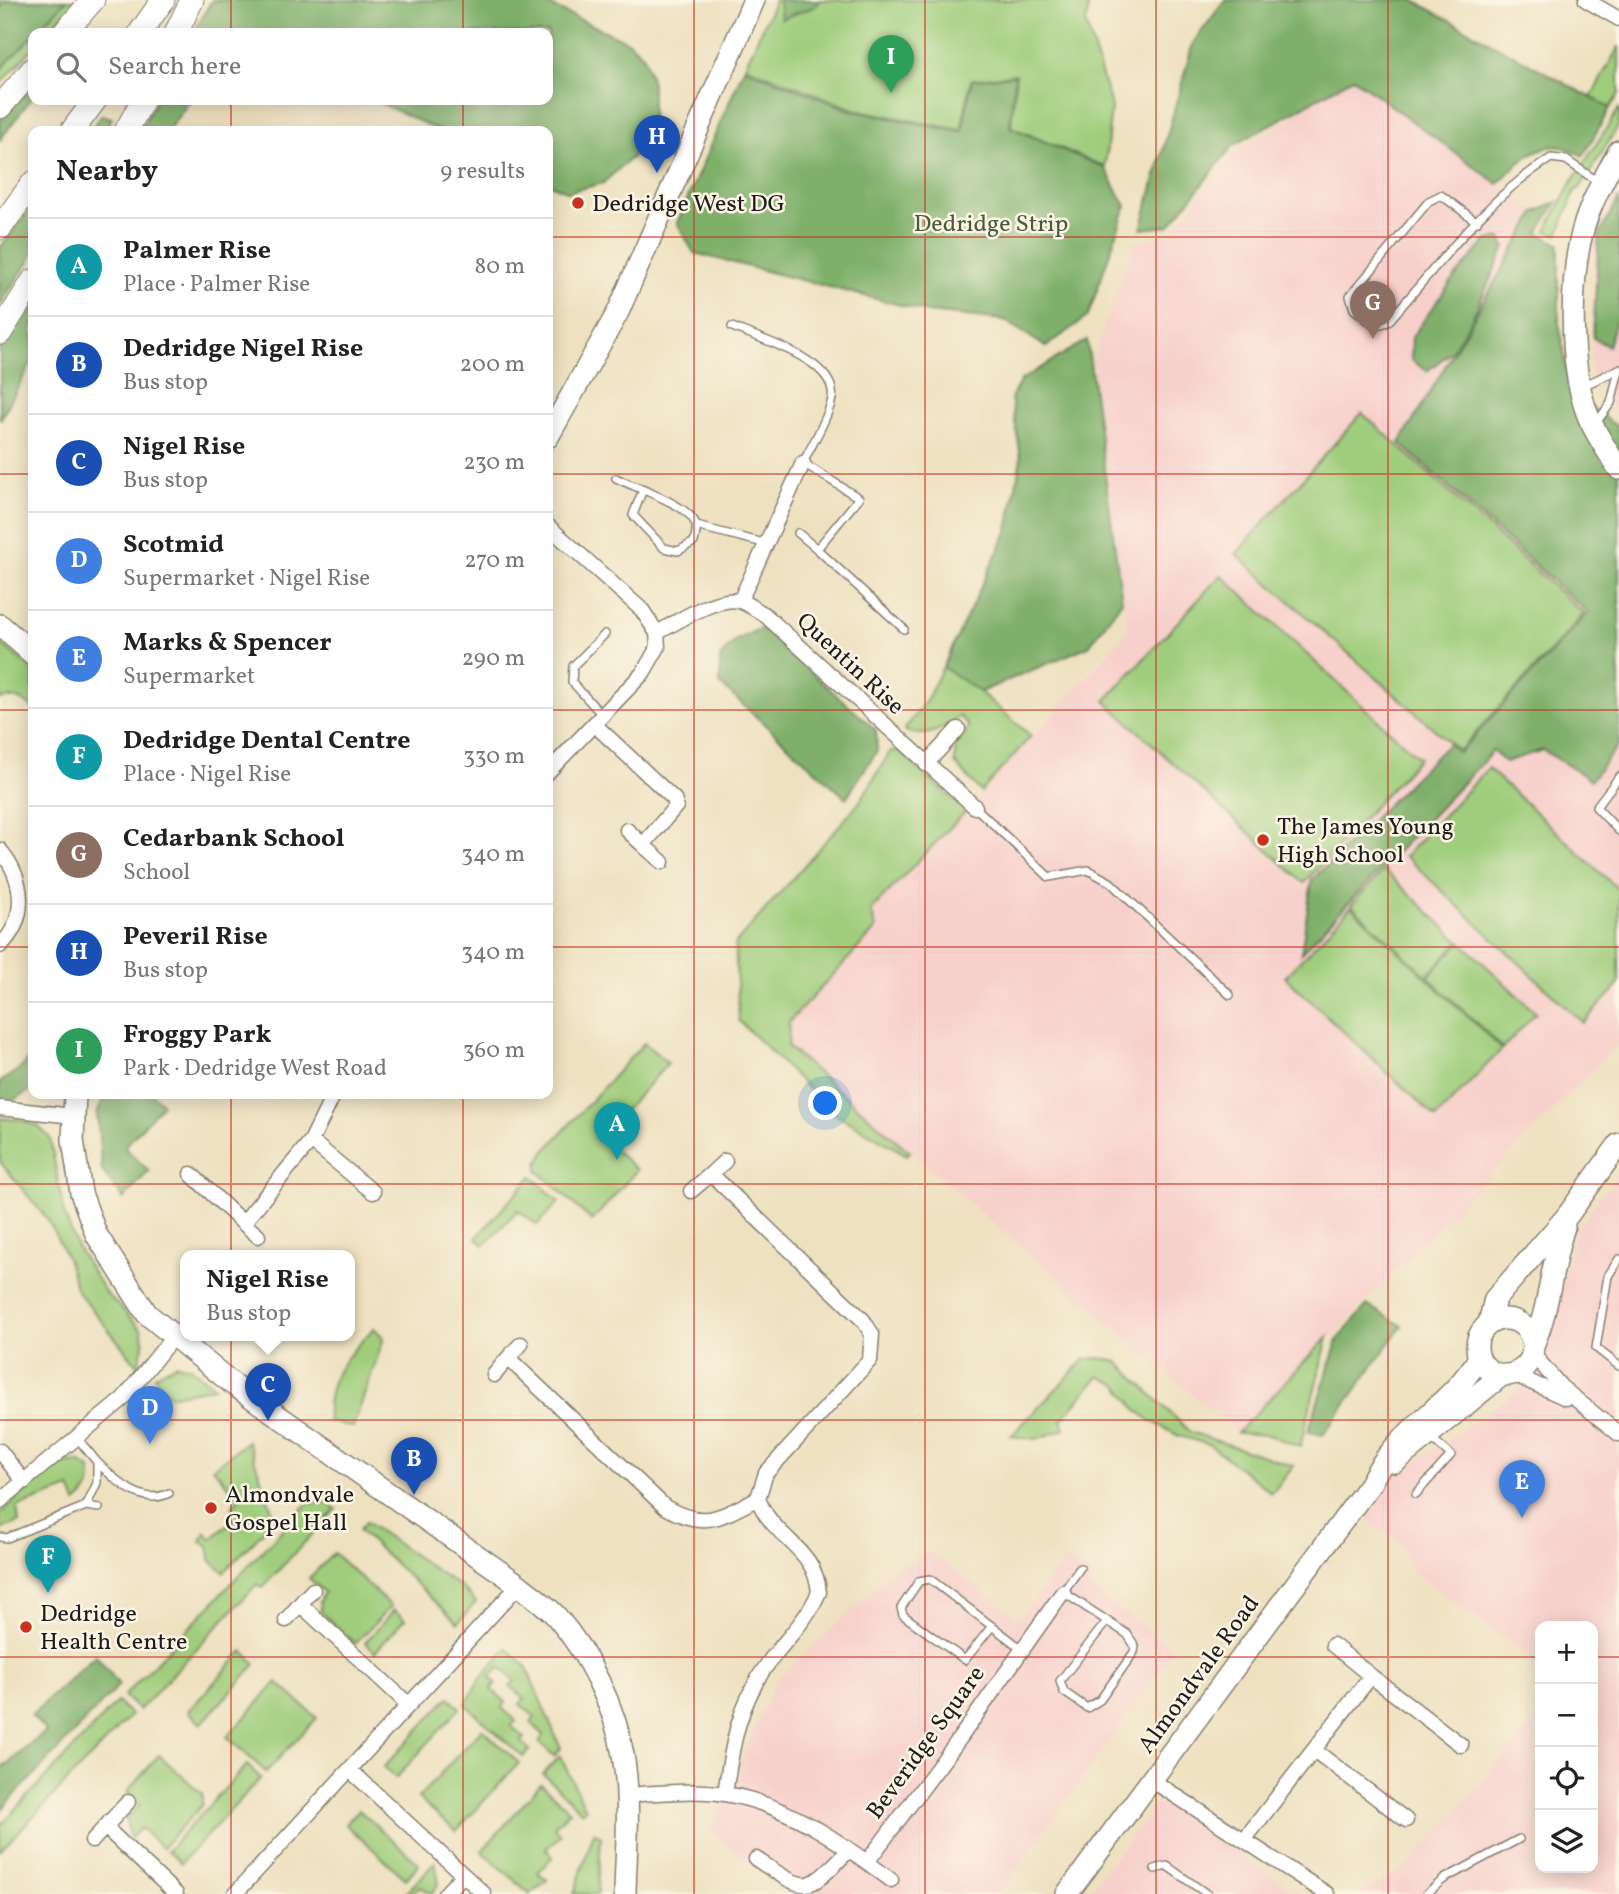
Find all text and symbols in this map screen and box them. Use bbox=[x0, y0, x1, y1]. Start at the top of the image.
search box bbox=[28, 28, 553, 105]
pin: I bbox=[868, 35, 914, 93]
icon: search bbox=[52, 48, 90, 86]
text: Search here bbox=[108, 49, 241, 85]
pin: H bbox=[634, 115, 680, 173]
text: Nearby bbox=[56, 151, 158, 193]
text: 9 results bbox=[440, 156, 525, 188]
place label: Dedridge West DG bbox=[592, 188, 785, 222]
marker: Dedridge West DG bbox=[570, 195, 586, 211]
park label: Dedridge Strip bbox=[914, 208, 1068, 242]
text: Palmer Rise bbox=[123, 233, 271, 269]
text: A bbox=[71, 251, 87, 283]
text: 80 m bbox=[475, 251, 525, 283]
text: Place · Palmer Rise bbox=[123, 269, 310, 301]
pin: G bbox=[1350, 281, 1396, 339]
text: Dedridge Nigel Rise bbox=[123, 331, 363, 367]
text: B bbox=[71, 349, 87, 381]
text: 200 m bbox=[460, 349, 525, 381]
text: Bus stop bbox=[123, 367, 208, 399]
text: Nigel Rise bbox=[123, 429, 245, 465]
text: C bbox=[72, 447, 86, 479]
text: 230 m bbox=[463, 447, 525, 479]
text: Bus stop bbox=[123, 465, 208, 497]
text: Scotmid bbox=[123, 527, 224, 563]
text: D bbox=[71, 545, 87, 577]
text: 270 m bbox=[464, 545, 525, 577]
text: Supermarket · Nigel Rise bbox=[123, 563, 370, 595]
street label: Quentin Rise bbox=[788, 605, 911, 724]
text: Marks & Spencer bbox=[123, 625, 332, 661]
text: E bbox=[72, 643, 86, 675]
text: 290 m bbox=[462, 643, 525, 675]
text: Supermarket bbox=[123, 661, 255, 693]
text: Dedridge Dental Centre bbox=[123, 723, 411, 759]
text: F bbox=[72, 741, 86, 773]
text: 330 m bbox=[463, 741, 525, 773]
text: Place · Nigel Rise bbox=[123, 759, 291, 791]
place label: The James Young High School bbox=[1277, 811, 1454, 873]
text: Cedarbank School bbox=[123, 821, 345, 857]
marker: The James Young High School bbox=[1255, 832, 1271, 848]
text: G bbox=[71, 839, 87, 871]
text: 340 m bbox=[461, 839, 525, 871]
text: School bbox=[123, 857, 190, 889]
text: Peveril Rise bbox=[123, 919, 268, 955]
text: H bbox=[70, 937, 88, 969]
text: 340 m bbox=[461, 937, 525, 969]
text: Bus stop bbox=[123, 955, 208, 987]
text: Froggy Park bbox=[123, 1017, 271, 1053]
text: I bbox=[75, 1035, 83, 1067]
text: 360 m bbox=[463, 1035, 525, 1067]
text: Park · Dedridge West Road bbox=[123, 1053, 387, 1085]
your location bbox=[808, 1086, 842, 1120]
pin: A bbox=[594, 1102, 640, 1160]
popup bbox=[180, 1250, 355, 1341]
text: Nigel Rise bbox=[206, 1262, 329, 1298]
text: Bus stop bbox=[206, 1298, 291, 1330]
pin: C bbox=[245, 1363, 291, 1421]
pin: D bbox=[127, 1386, 173, 1444]
pin: B bbox=[391, 1437, 437, 1495]
pin: E bbox=[1499, 1460, 1545, 1518]
place label: Almondvale Gospel Hall bbox=[225, 1479, 354, 1541]
marker: Almondvale Gospel Hall bbox=[203, 1500, 219, 1516]
pin: F bbox=[25, 1535, 71, 1593]
street label: Almondvale Road bbox=[1131, 1589, 1269, 1761]
place label: Dedridge Health Centre bbox=[40, 1598, 187, 1660]
marker: Dedridge Health Centre bbox=[18, 1619, 34, 1635]
map controls bbox=[1535, 1621, 1598, 1873]
button: + bbox=[1535, 1621, 1598, 1684]
street label: Beveridge Square bbox=[859, 1659, 994, 1827]
button: − bbox=[1535, 1684, 1598, 1747]
button: locate bbox=[1535, 1747, 1598, 1810]
button: layers bbox=[1535, 1810, 1598, 1873]

